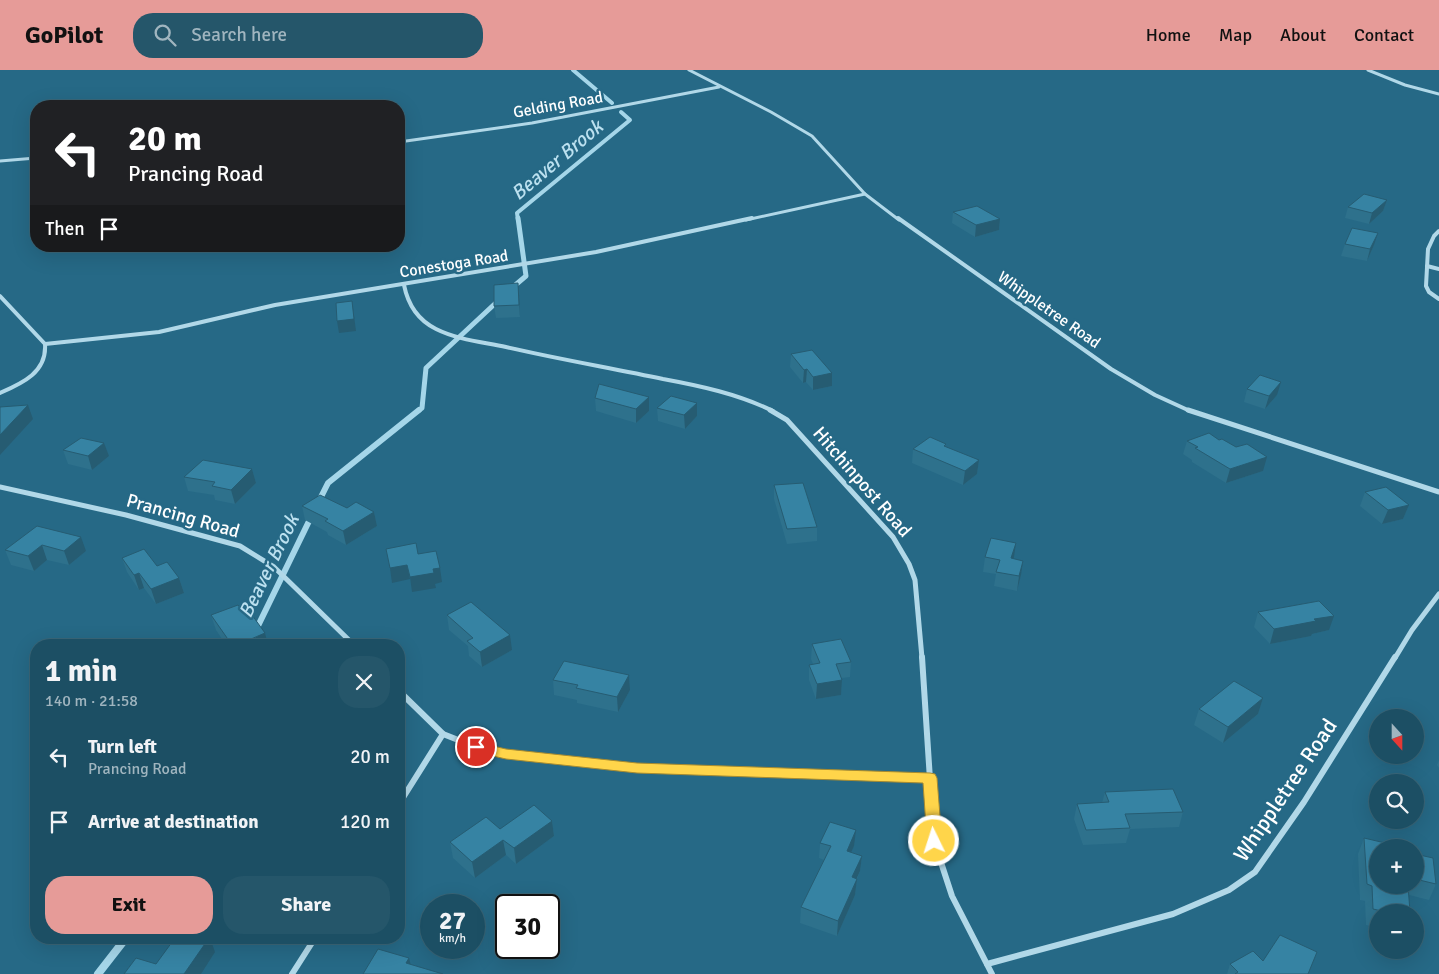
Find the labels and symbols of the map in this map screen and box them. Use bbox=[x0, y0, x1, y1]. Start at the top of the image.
street label: Gelding Road bbox=[512, 87, 604, 123]
water label: Beaver Brook bbox=[506, 113, 610, 206]
street label: Conestoga Road bbox=[398, 246, 510, 282]
street label: Whippletree Road bbox=[994, 267, 1104, 353]
street label: Hitchinpost Road bbox=[807, 422, 917, 542]
street label: Prancing Road bbox=[124, 488, 242, 544]
water label: Beaver Brook bbox=[233, 508, 306, 622]
north arrow bbox=[1369, 709, 1424, 764]
street label: Whippletree Road bbox=[1227, 713, 1343, 867]
pin bbox=[455, 726, 497, 768]
position arrow bbox=[907, 814, 959, 866]
speed limit sign: 30 bbox=[495, 894, 560, 959]

